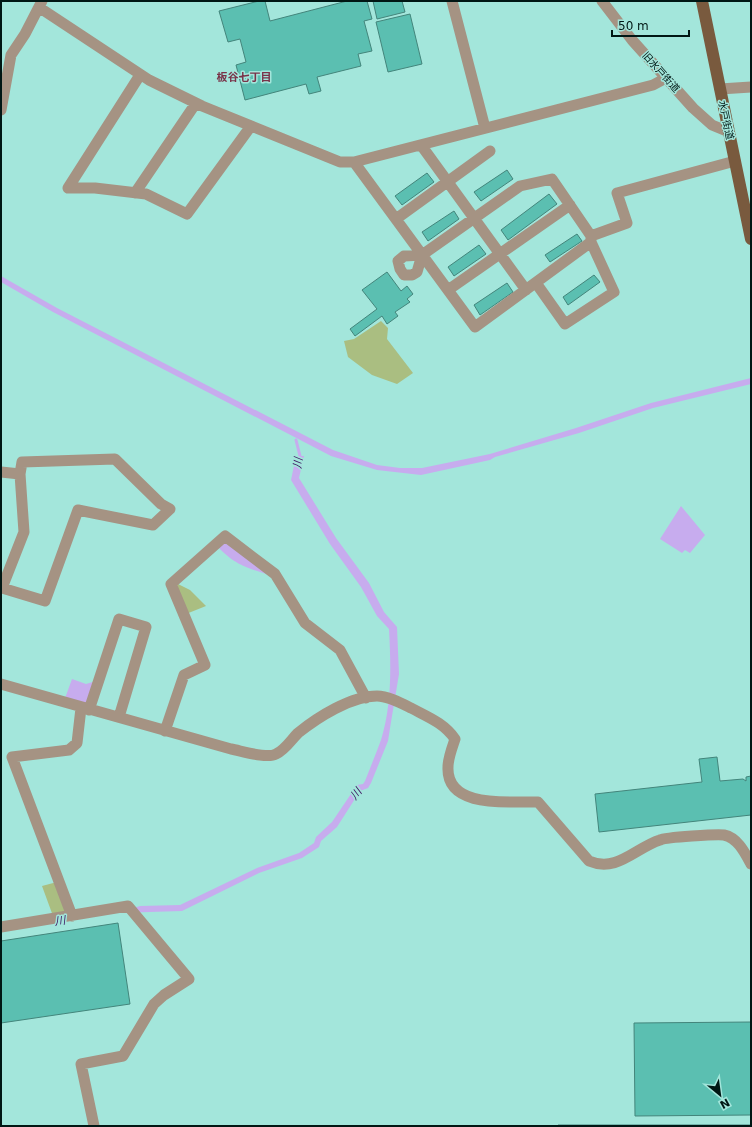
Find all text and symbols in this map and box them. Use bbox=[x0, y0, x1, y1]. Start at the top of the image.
scale bar bbox=[612, 12, 689, 38]
text: 50 m bbox=[618, 19, 649, 33]
street label: 旧水戸街道 bbox=[640, 50, 682, 94]
district label: 板谷七丁目 bbox=[217, 71, 272, 84]
street label: 水戸街道 bbox=[716, 99, 736, 141]
water label: 川 bbox=[291, 456, 305, 469]
water label: 川 bbox=[347, 785, 365, 802]
water label: 川 bbox=[54, 914, 67, 928]
north arrow bbox=[700, 1075, 740, 1115]
text: N bbox=[717, 1095, 732, 1111]

